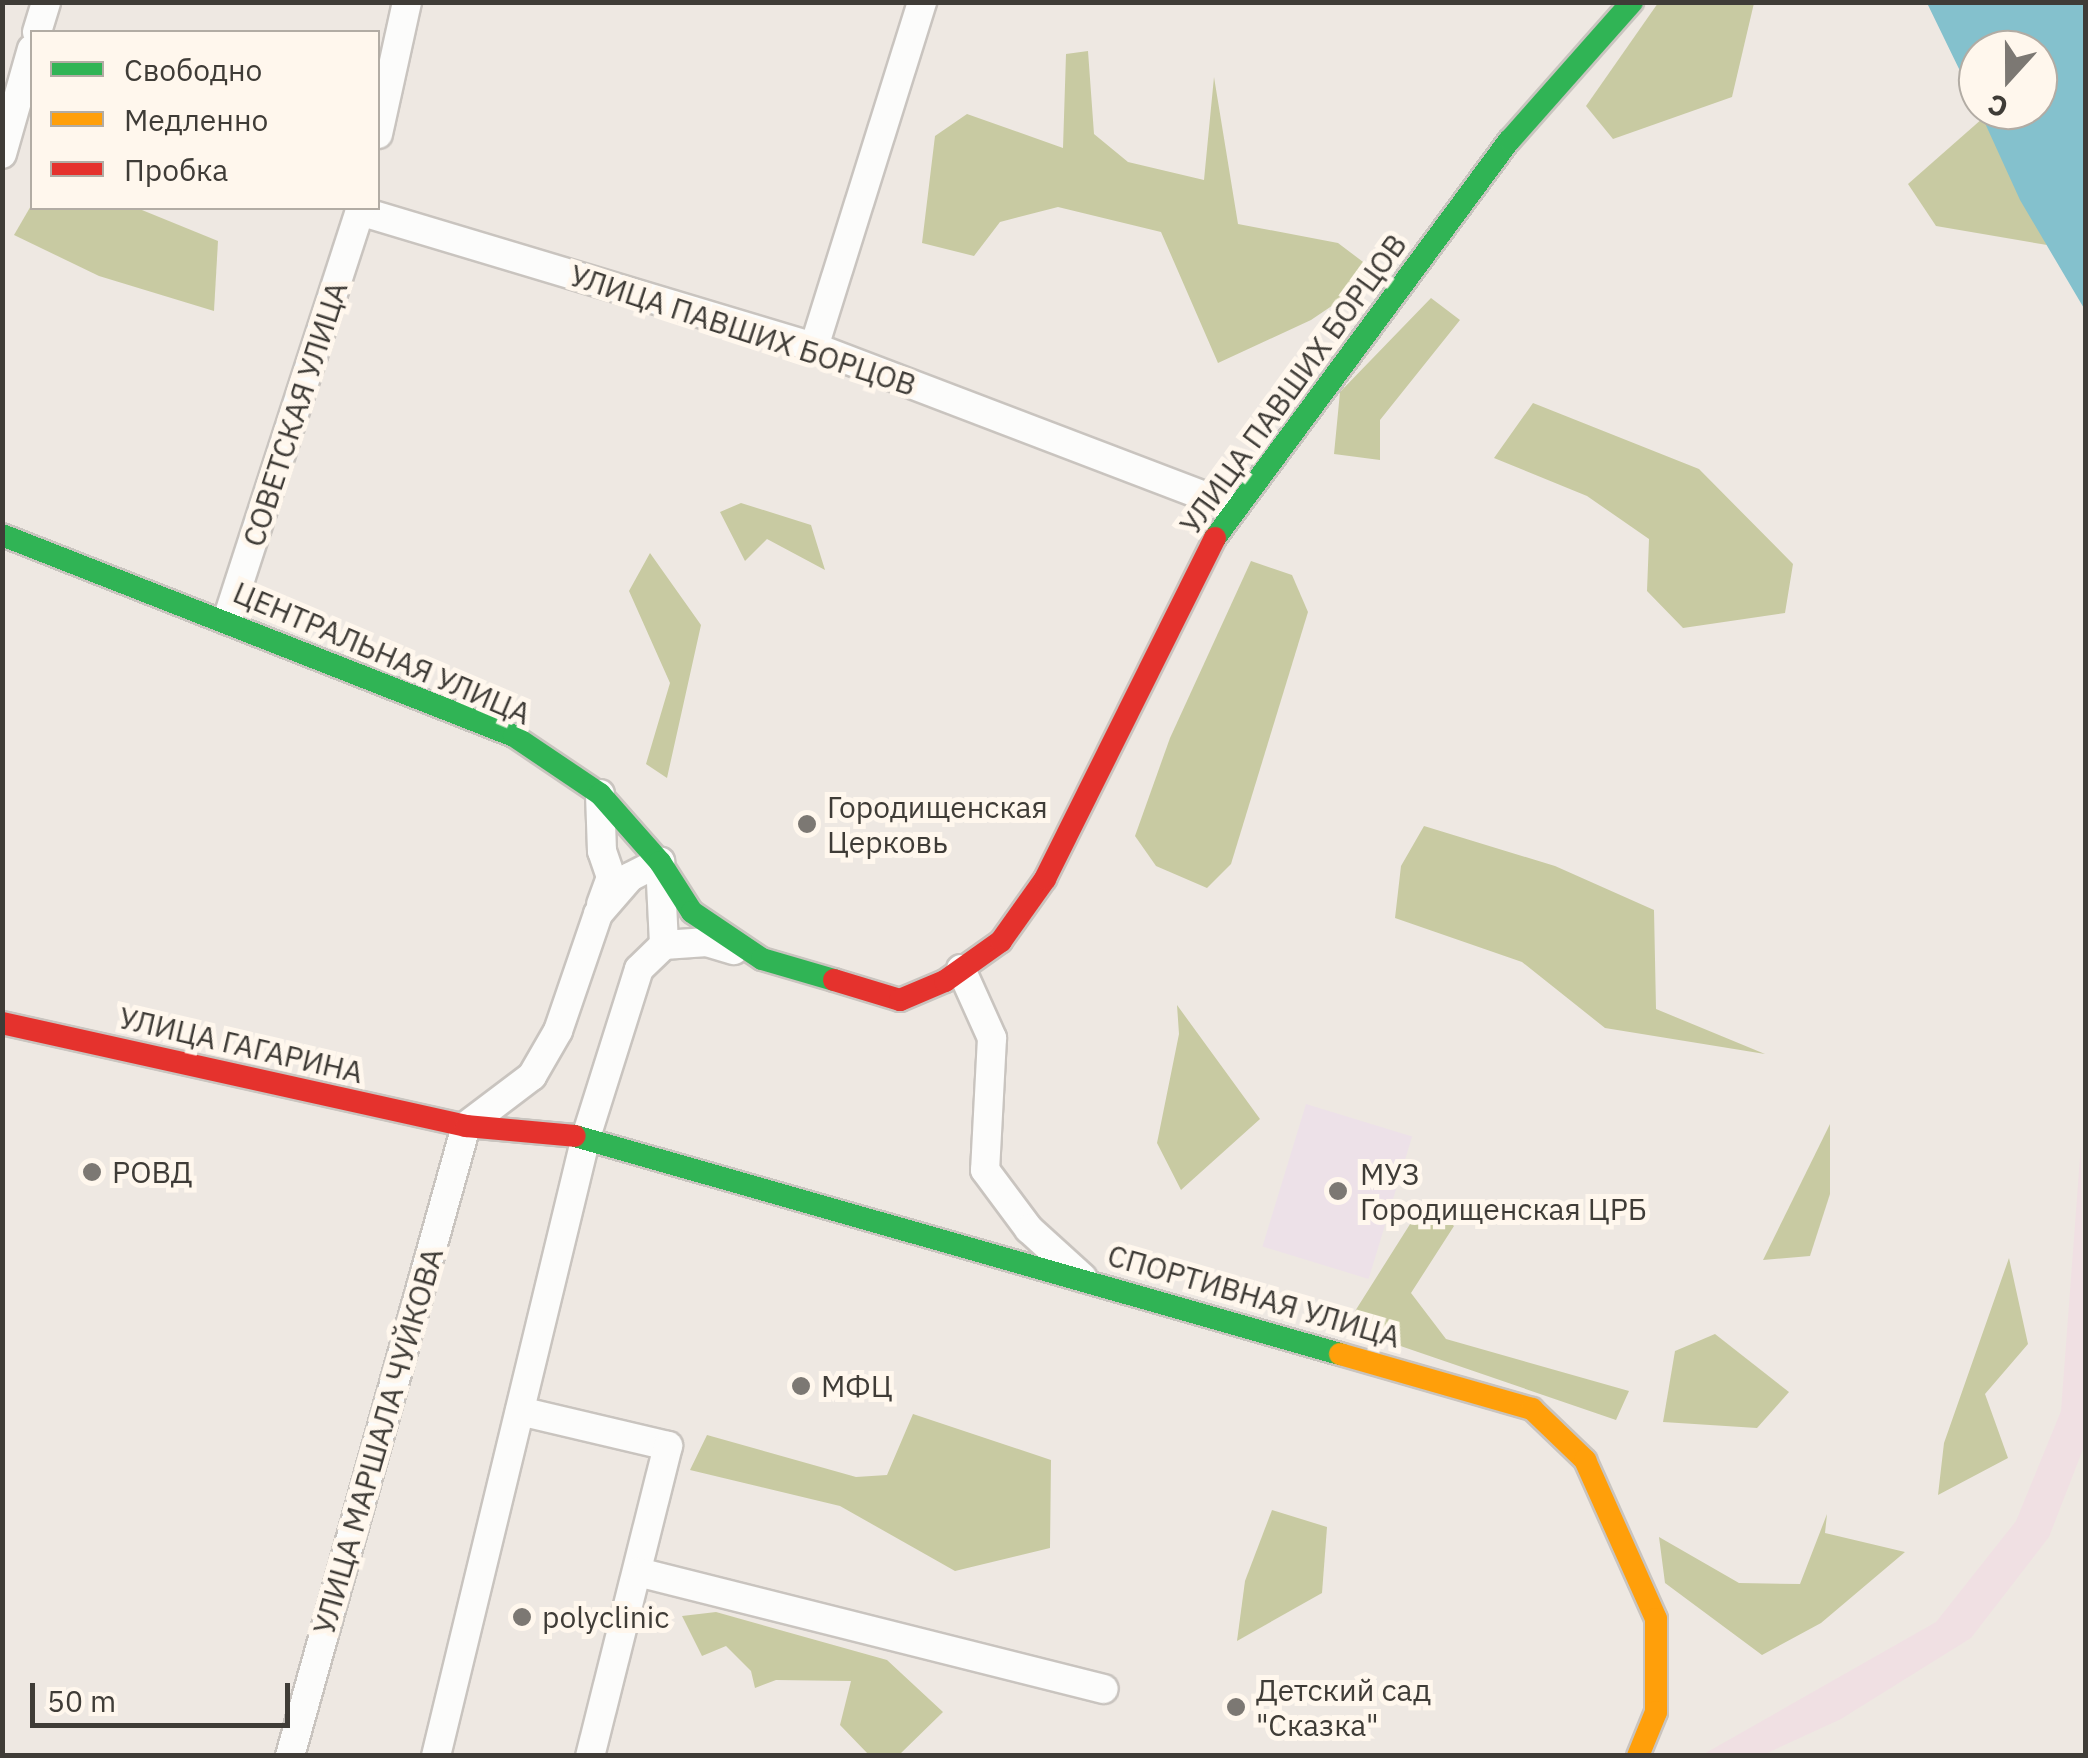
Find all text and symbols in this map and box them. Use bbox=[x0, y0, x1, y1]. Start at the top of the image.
legend bbox=[30, 30, 380, 210]
north arrow bbox=[1958, 30, 2058, 130]
text: Свободно bbox=[124, 50, 262, 89]
text: С bbox=[1983, 86, 2013, 127]
text: Медленно bbox=[124, 100, 268, 139]
text: Пробка bbox=[124, 150, 228, 189]
street label: УЛИЦА ПАВШИХ БОРЦОВ bbox=[1172, 227, 1414, 541]
street label: УЛИЦА ПАВШИХ БОРЦОВ bbox=[565, 257, 921, 403]
street label: СОВЕТСКАЯ УЛИЦА bbox=[235, 277, 355, 551]
street label: ЦЕНТРАЛЬНАЯ УЛИЦА bbox=[228, 574, 536, 732]
place label: Городищенская Церковь bbox=[827, 789, 1048, 860]
marker: Городищенская Церковь bbox=[796, 813, 818, 835]
street label: УЛИЦА ГАГАРИНА bbox=[115, 999, 367, 1091]
place label: РОВД bbox=[112, 1154, 193, 1190]
place label: МУЗ Городищенская ЦРБ bbox=[1360, 1156, 1647, 1226]
marker: РОВД bbox=[81, 1161, 103, 1183]
marker: МУЗ Городищенская ЦРБ bbox=[1325, 1178, 1351, 1204]
street label: СПОРТИВНАЯ УЛИЦА bbox=[1104, 1237, 1404, 1355]
street label: УЛИЦА МАРШАЛА ЧУЙКОВА bbox=[306, 1244, 450, 1638]
place label: МФЦ bbox=[821, 1368, 893, 1404]
marker: МФЦ bbox=[790, 1375, 812, 1397]
place label: polyclinic bbox=[542, 1599, 669, 1635]
marker: polyclinic bbox=[511, 1606, 533, 1628]
scale bar bbox=[35, 1663, 295, 1725]
place label: Детский сад "Сказка" bbox=[1256, 1672, 1431, 1742]
text: 50 m bbox=[47, 1681, 116, 1720]
marker: Детский сад "Сказка" bbox=[1225, 1696, 1247, 1718]

